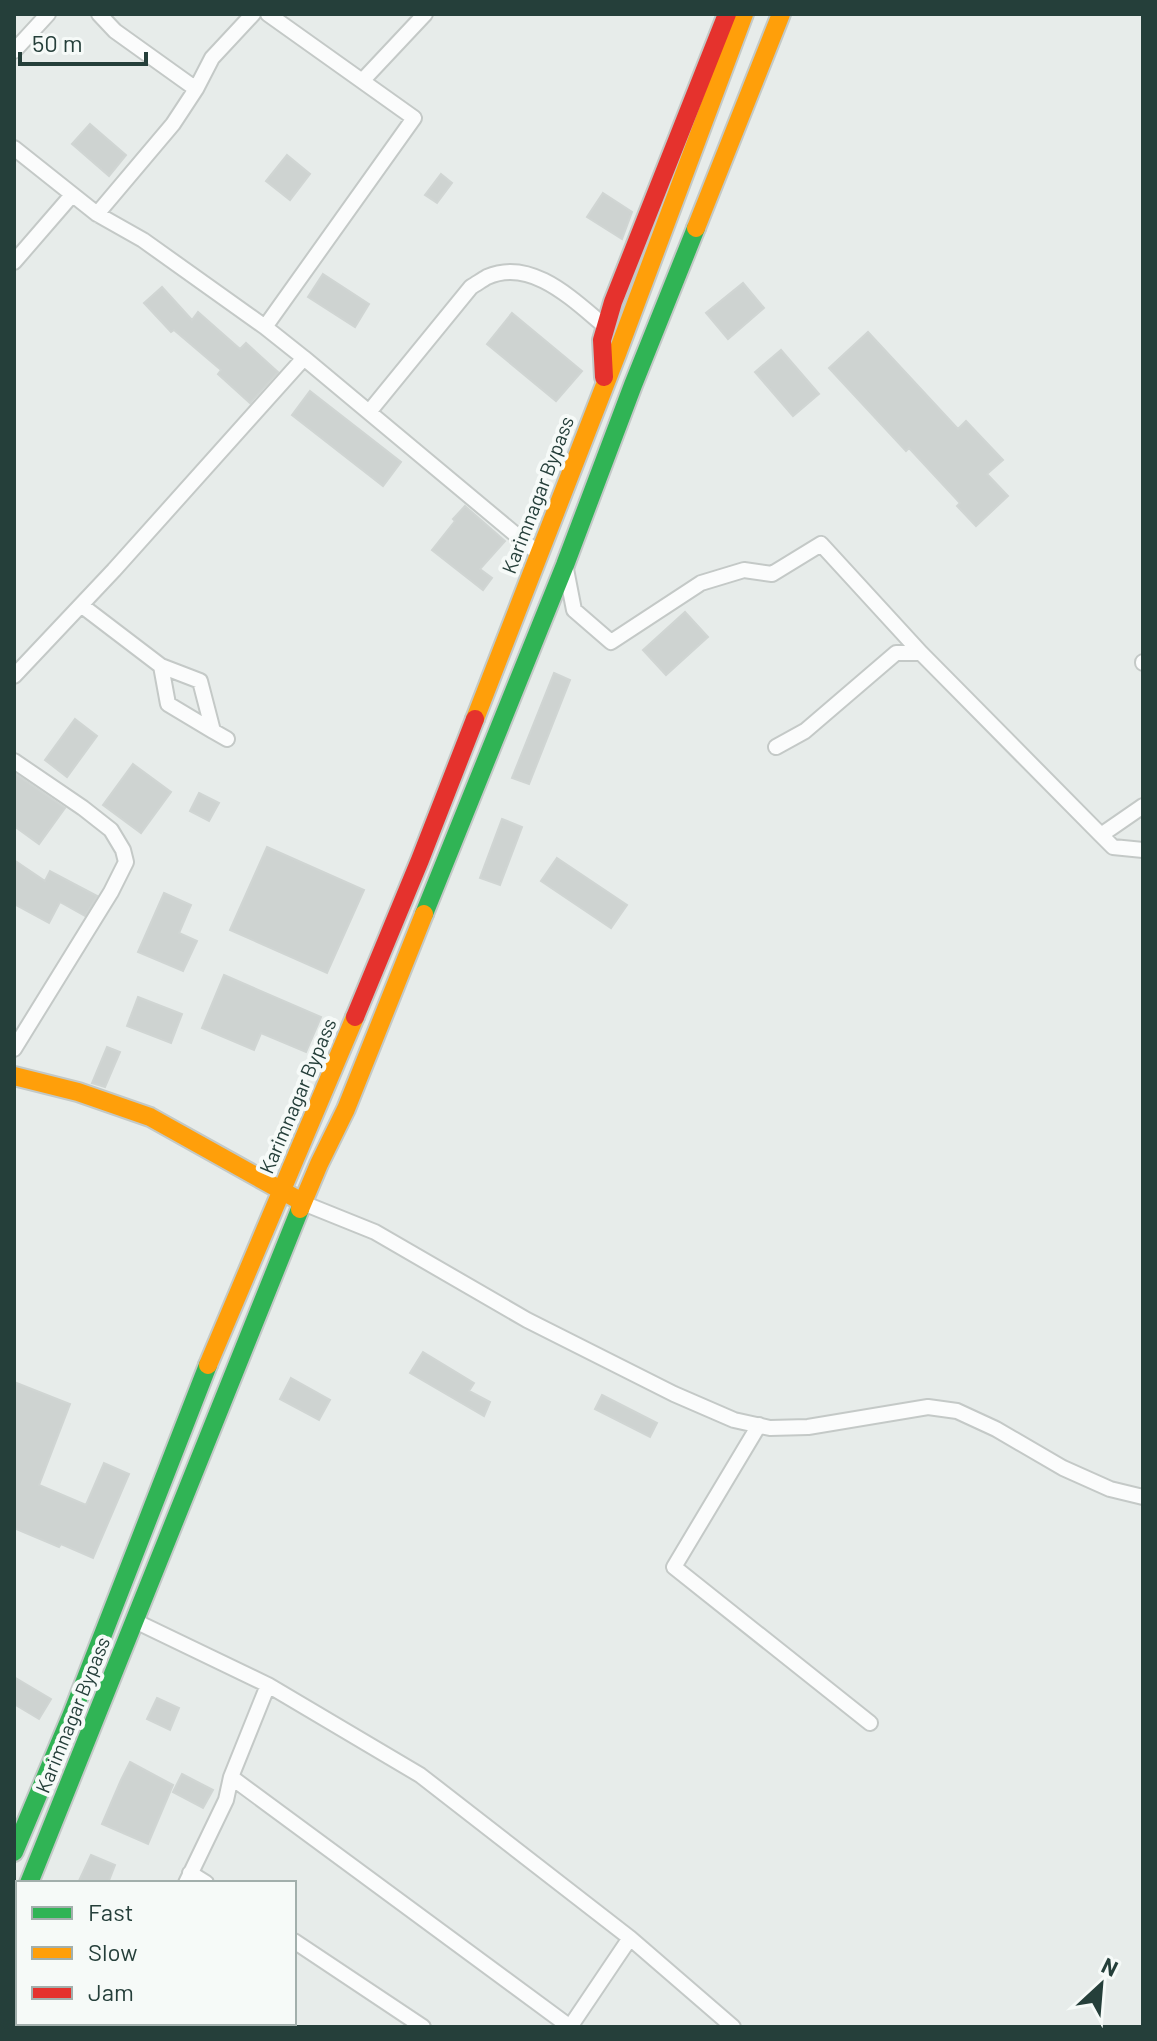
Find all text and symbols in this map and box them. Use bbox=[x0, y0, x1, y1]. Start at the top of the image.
scale bar bbox=[20, 16, 146, 66]
text: 50 m bbox=[32, 28, 83, 57]
street label: Karimnagar Bypass bbox=[496, 413, 578, 577]
street label: Karimnagar Bypass bbox=[254, 1014, 341, 1177]
street label: Karimnagar Bypass bbox=[30, 1633, 114, 1796]
legend bbox=[16, 1881, 296, 2025]
text: Fast bbox=[88, 1897, 133, 1926]
text: Slow bbox=[88, 1937, 137, 1966]
north arrow bbox=[1061, 1945, 1141, 2025]
text: N bbox=[1098, 1951, 1122, 1981]
text: Jam bbox=[88, 1977, 134, 2006]

